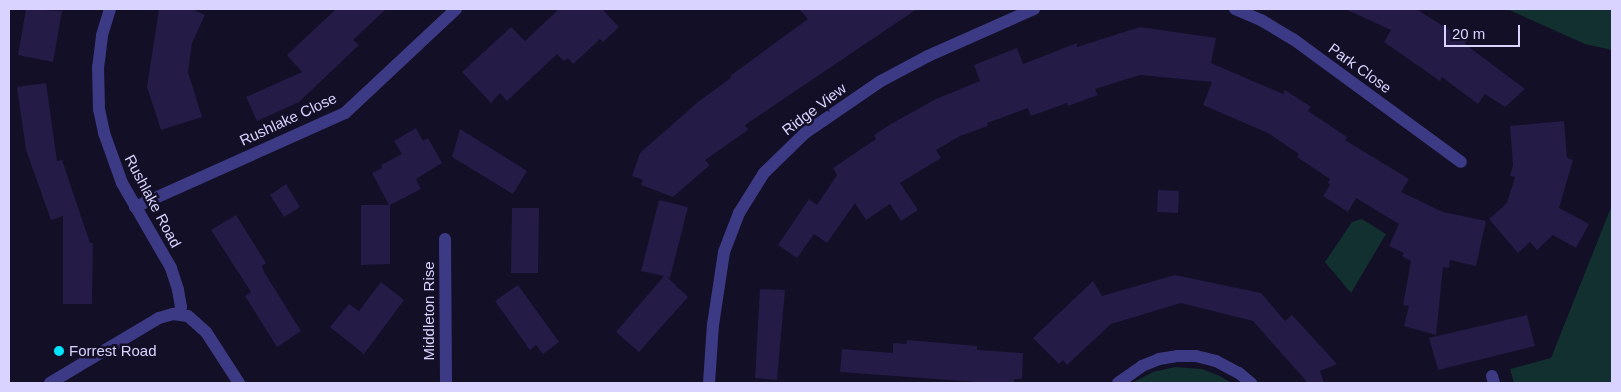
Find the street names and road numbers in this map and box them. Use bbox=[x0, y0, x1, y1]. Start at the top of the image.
street label: Park Close bbox=[1325, 39, 1395, 97]
street label: Ridge View bbox=[778, 79, 850, 139]
street label: Rushlake Close bbox=[237, 89, 339, 149]
street label: Rushlake Road bbox=[121, 151, 185, 251]
street label: Middleton Rise bbox=[420, 261, 438, 361]

